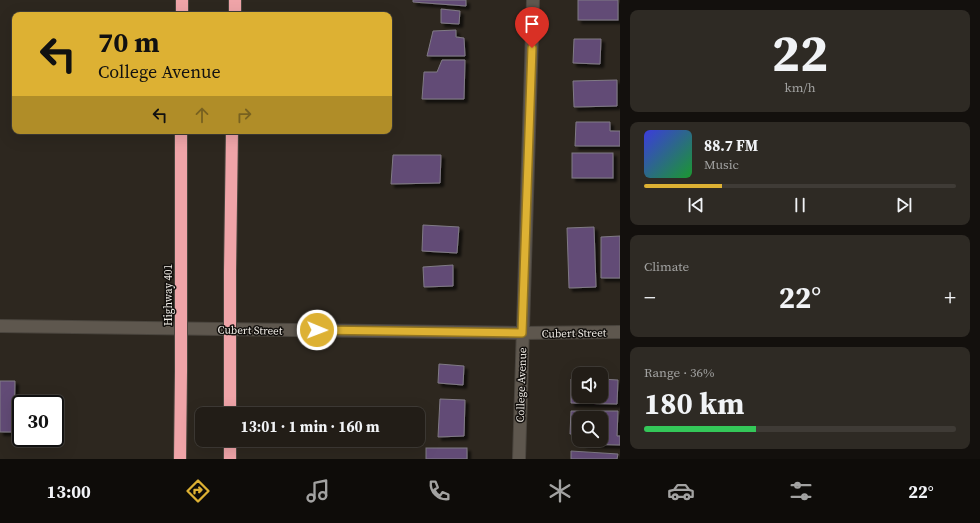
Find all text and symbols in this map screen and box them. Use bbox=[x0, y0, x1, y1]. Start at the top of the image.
pin bbox=[515, 7.0, 549, 48]
icon: arrive bbox=[521, 13, 543, 35]
text: 22 bbox=[772, 17, 828, 88]
text: 70 m bbox=[98, 23, 160, 61]
icon: left bbox=[32, 28, 84, 80]
text: College Avenue bbox=[98, 59, 221, 84]
text: km/h bbox=[785, 79, 815, 96]
icon: left bbox=[149, 104, 171, 126]
icon: ahead bbox=[191, 104, 213, 126]
icon: right bbox=[233, 104, 255, 126]
text: 88.7 FM bbox=[704, 135, 758, 156]
text: Music bbox=[704, 156, 739, 173]
icon: previous bbox=[685, 194, 707, 216]
icon: pause bbox=[789, 194, 811, 216]
icon: next bbox=[893, 194, 915, 216]
text: Climate bbox=[644, 258, 689, 275]
street label: Highway 401 bbox=[161, 264, 176, 326]
text: 22° bbox=[779, 277, 821, 318]
text: − bbox=[644, 282, 656, 312]
text: + bbox=[944, 282, 956, 312]
position arrow bbox=[296, 309, 338, 351]
street label: Cubert Street bbox=[218, 322, 283, 339]
street label: Cubert Street bbox=[542, 325, 607, 342]
street label: College Avenue bbox=[513, 347, 530, 423]
text: Range · 36% bbox=[644, 364, 715, 381]
map controls bbox=[572, 367, 608, 447]
button: sound bbox=[572, 367, 608, 403]
text: 180 km bbox=[644, 383, 744, 424]
speed limit sign: 30 bbox=[12, 395, 64, 447]
button: search bbox=[572, 411, 608, 447]
text: 13:01 · 1 min · 160 m bbox=[241, 416, 380, 437]
icon: directions bbox=[184, 477, 212, 505]
icon: music bbox=[304, 477, 332, 505]
icon: phone bbox=[425, 477, 453, 505]
icon: climate bbox=[546, 477, 574, 505]
icon: car bbox=[667, 477, 695, 505]
icon: filters bbox=[787, 477, 815, 505]
text: 13:00 bbox=[46, 479, 91, 504]
text: 22° bbox=[908, 479, 934, 504]

